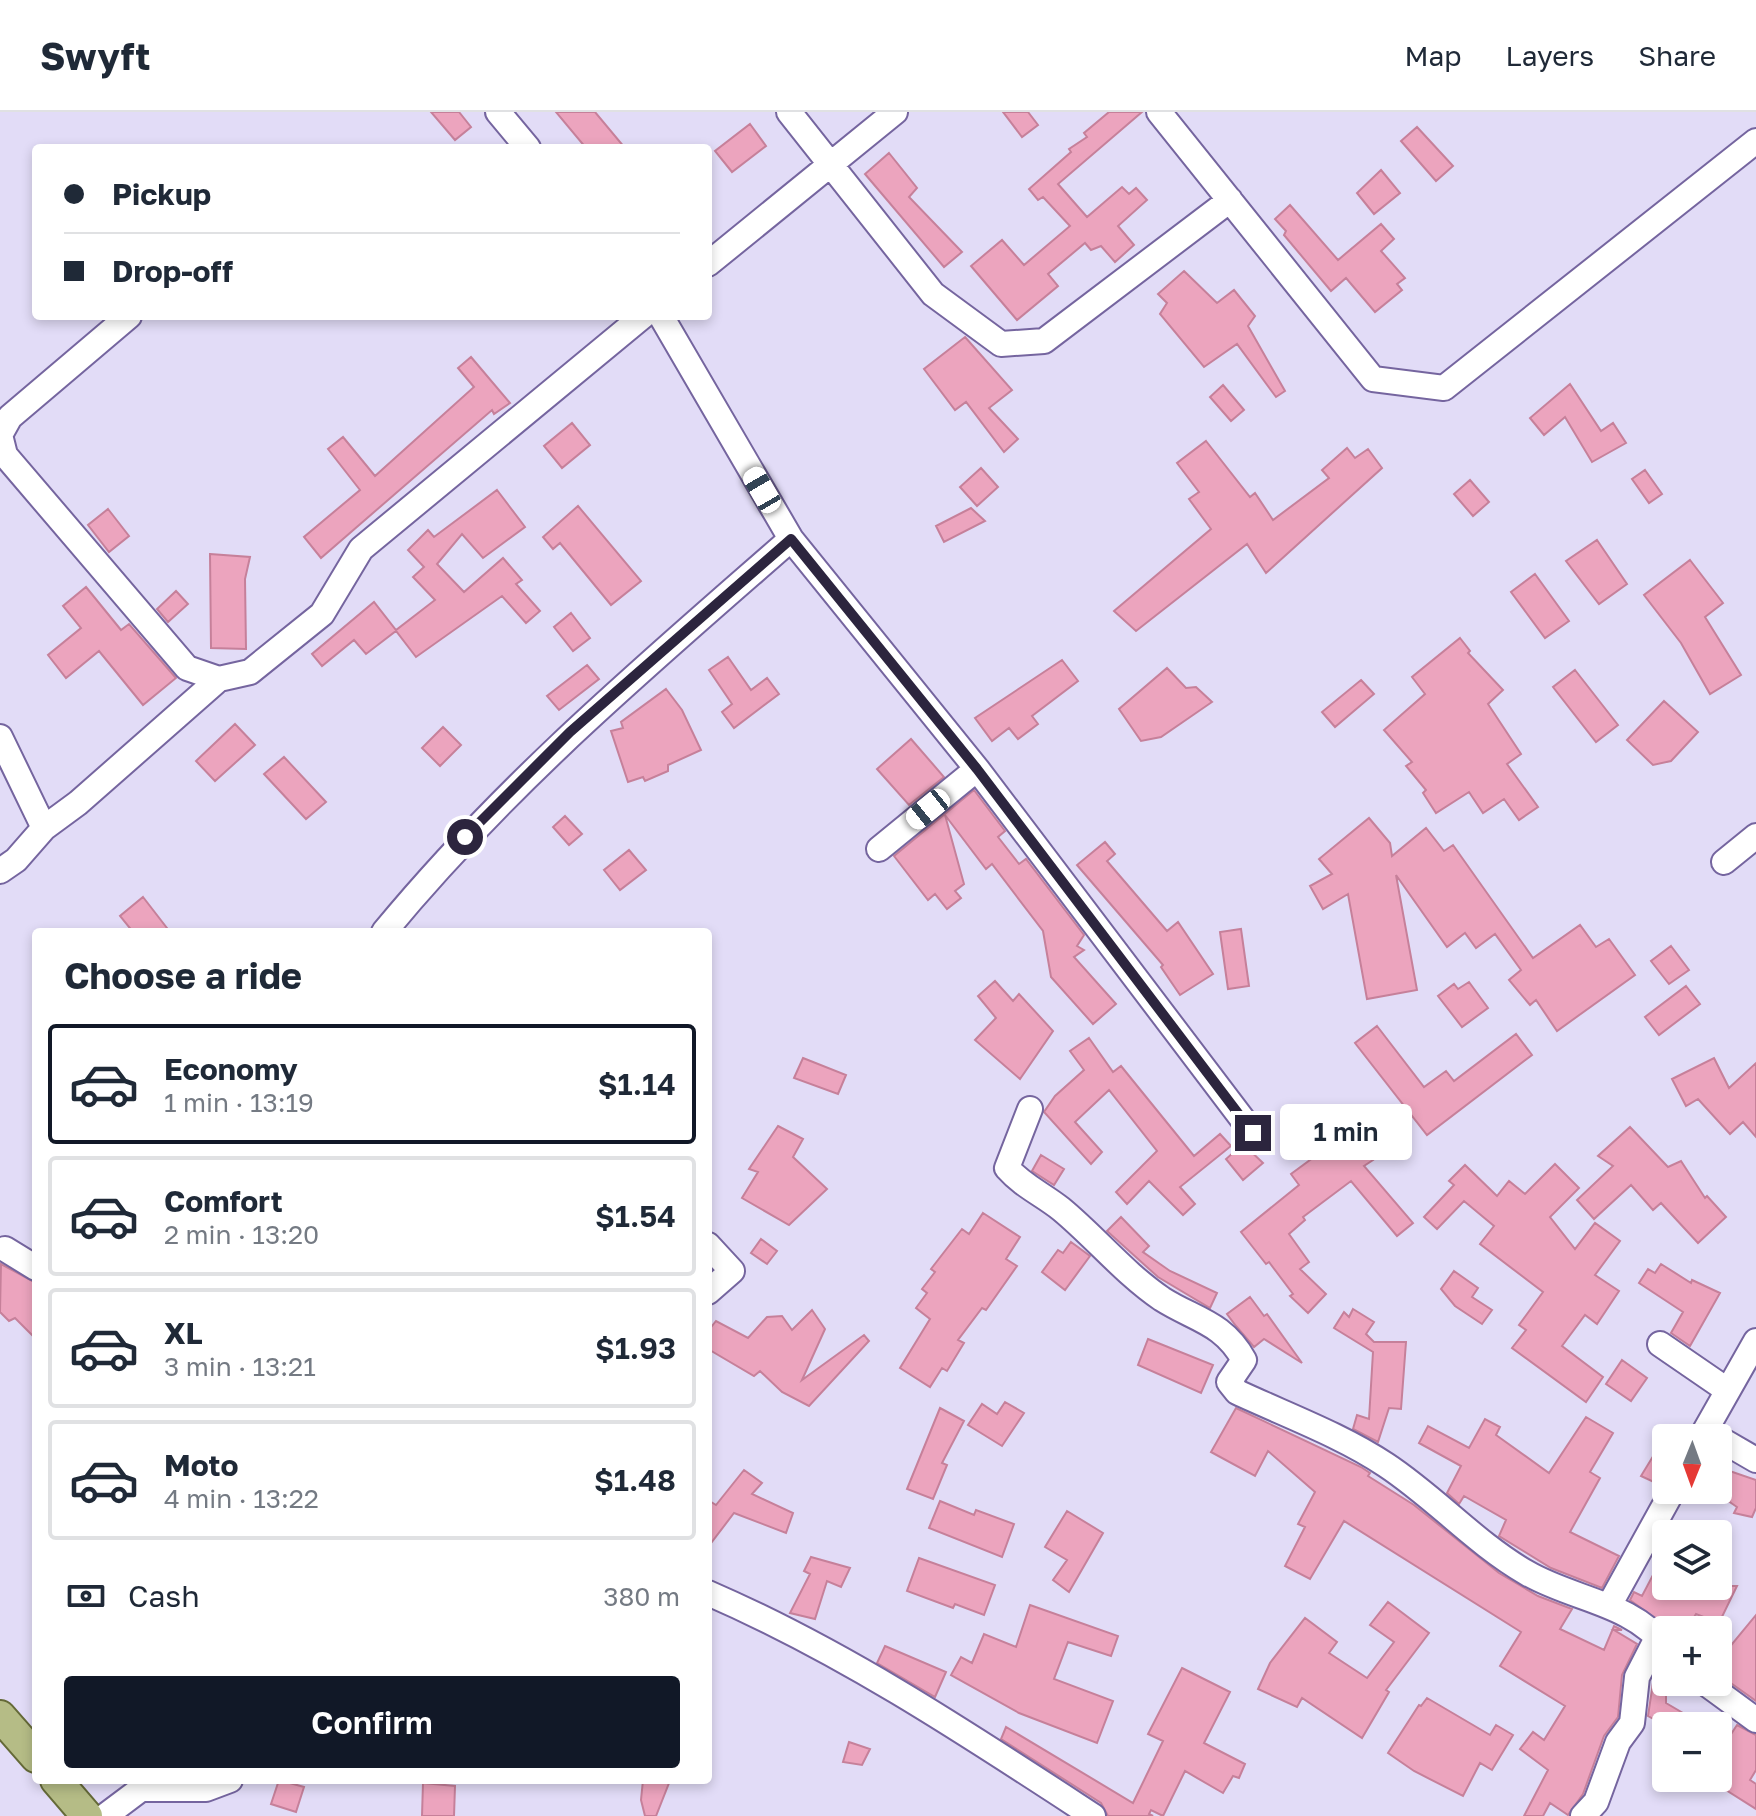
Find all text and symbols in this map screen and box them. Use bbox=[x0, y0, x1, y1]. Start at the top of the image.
text: Swyft bbox=[40, 33, 150, 78]
text: Map bbox=[1404, 39, 1462, 72]
text: Layers bbox=[1506, 39, 1594, 72]
text: Share bbox=[1638, 39, 1716, 72]
text: Pickup bbox=[112, 176, 211, 212]
text: Drop-off bbox=[112, 253, 233, 289]
car bbox=[740, 463, 784, 517]
car bbox=[902, 785, 954, 833]
route start bbox=[447, 819, 483, 855]
text: Choose a ride bbox=[64, 954, 302, 997]
icon: car bbox=[68, 1048, 140, 1120]
text: Economy bbox=[164, 1051, 298, 1087]
text: $1.14 bbox=[598, 1066, 676, 1102]
text: 1 min · 13:19 bbox=[164, 1087, 314, 1118]
callout: 1 min bbox=[1281, 1105, 1413, 1161]
route end bbox=[1235, 1115, 1271, 1151]
text: 1 min bbox=[1313, 1116, 1379, 1147]
icon: car bbox=[68, 1180, 140, 1252]
text: Comfort bbox=[164, 1183, 283, 1219]
text: $1.54 bbox=[595, 1198, 676, 1234]
text: 2 min · 13:20 bbox=[164, 1219, 319, 1250]
icon: car bbox=[68, 1312, 140, 1384]
text: XL bbox=[164, 1315, 203, 1351]
text: $1.93 bbox=[595, 1330, 676, 1366]
text: 3 min · 13:21 bbox=[164, 1351, 316, 1382]
north arrow bbox=[1652, 1424, 1732, 1504]
map controls bbox=[1652, 1424, 1732, 1792]
icon: car bbox=[68, 1444, 140, 1516]
text: Moto bbox=[164, 1447, 239, 1483]
text: $1.48 bbox=[594, 1462, 676, 1498]
text: 4 min · 13:22 bbox=[164, 1483, 319, 1514]
button: layers bbox=[1652, 1520, 1732, 1600]
icon: cash bbox=[64, 1574, 108, 1618]
text: Cash bbox=[128, 1578, 200, 1614]
text: 380 m bbox=[603, 1581, 680, 1612]
button: + bbox=[1652, 1616, 1732, 1696]
button: Confirm bbox=[64, 1676, 680, 1768]
button: − bbox=[1652, 1712, 1732, 1792]

